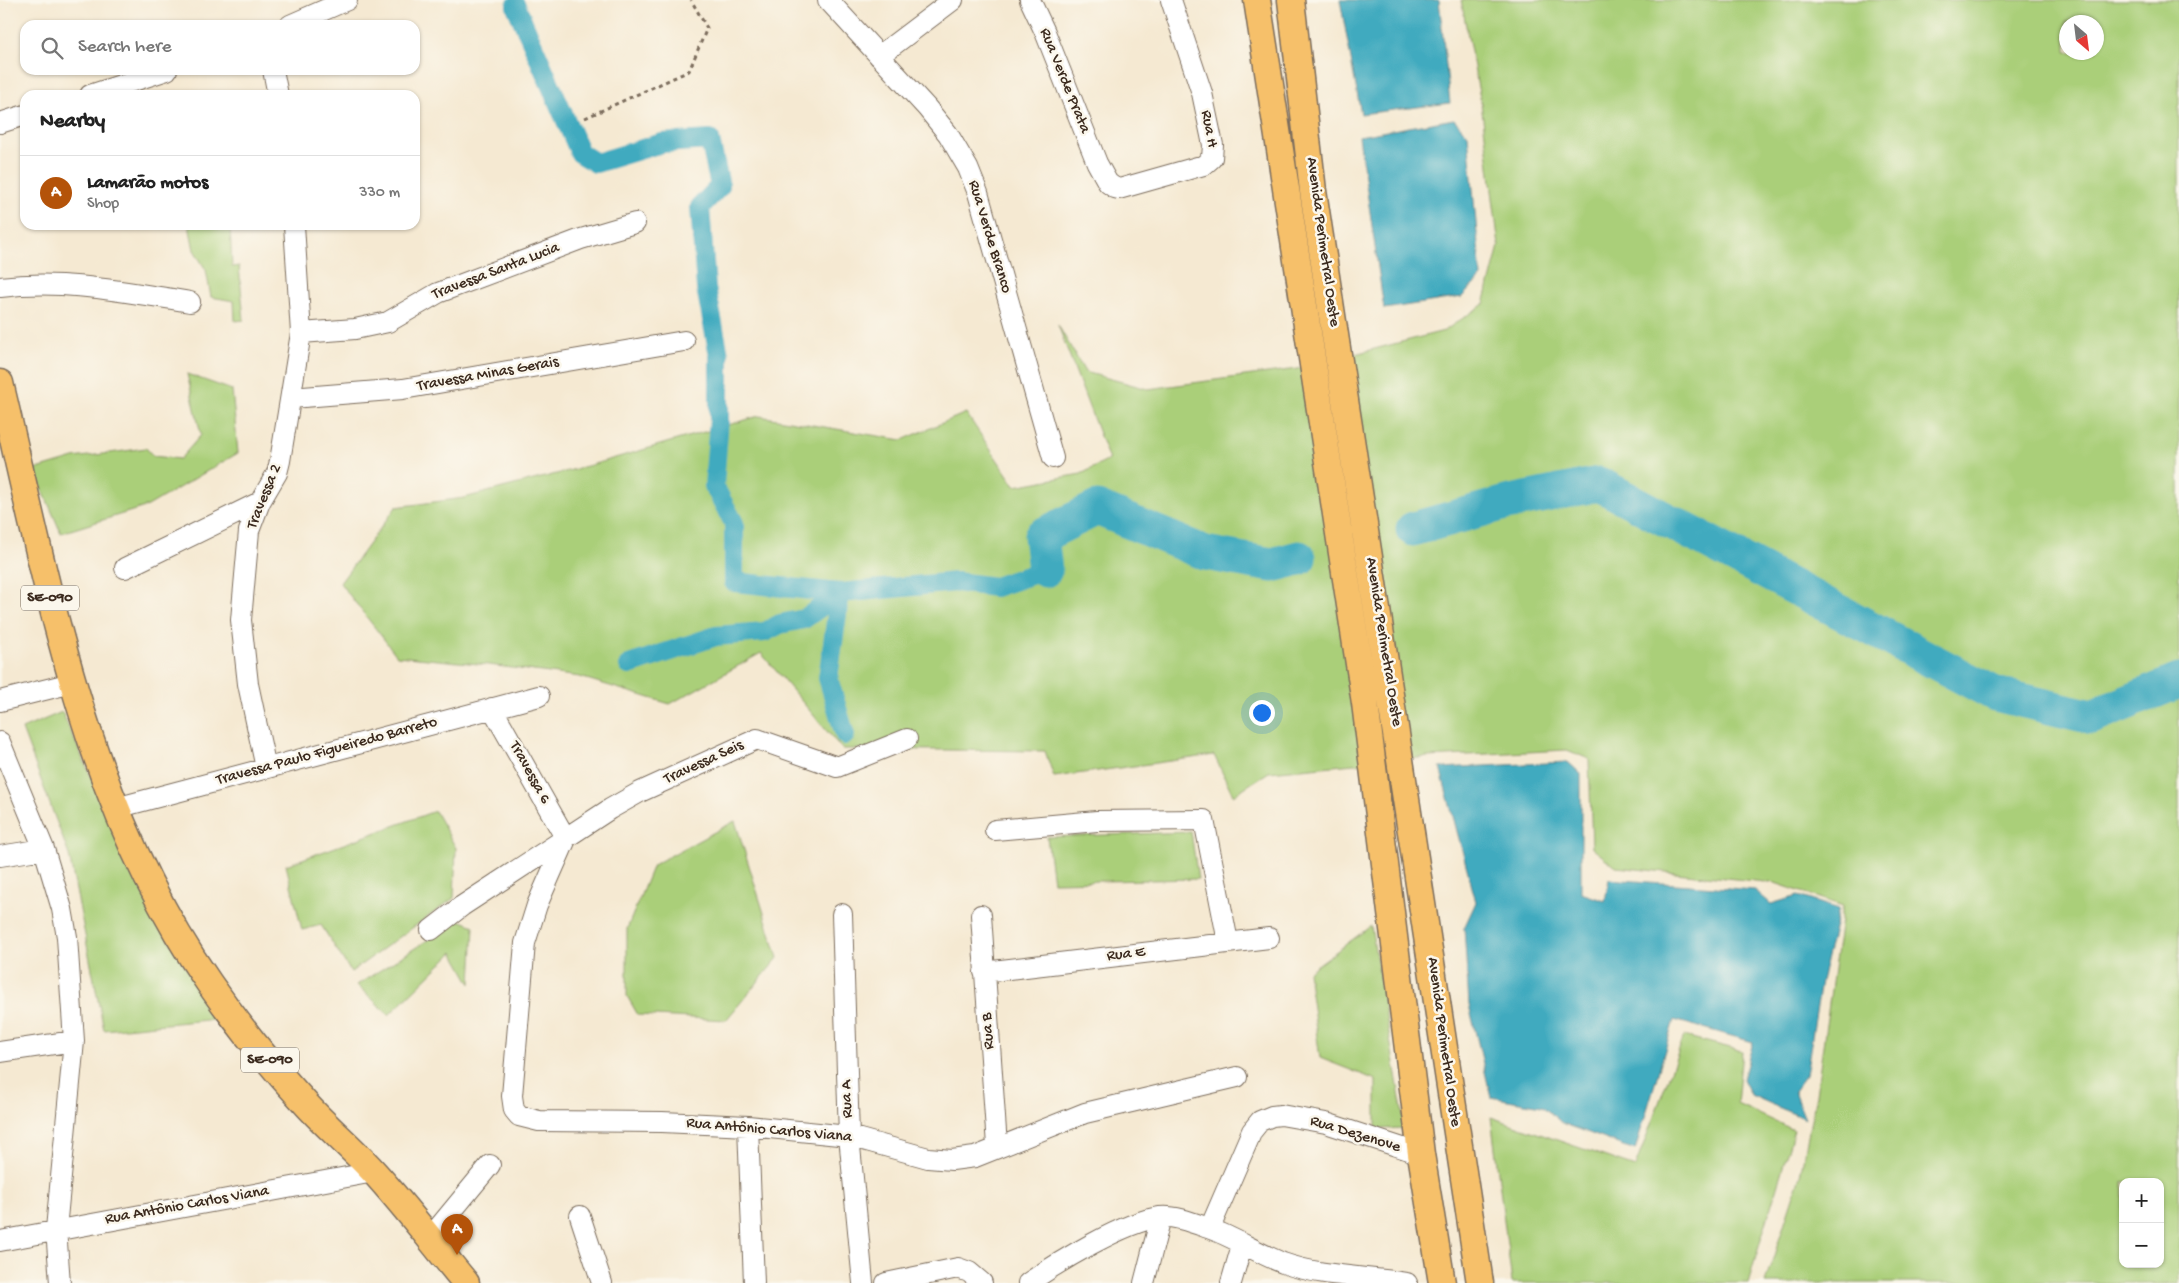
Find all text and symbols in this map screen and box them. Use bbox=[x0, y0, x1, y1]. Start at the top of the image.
north arrow bbox=[2059, 15, 2104, 60]
search box bbox=[20, 20, 420, 75]
street label: Rua Verde Prata bbox=[1034, 26, 1094, 137]
icon: search bbox=[38, 34, 66, 62]
text: Search here bbox=[78, 36, 172, 59]
street label: Rua H bbox=[1195, 109, 1221, 150]
text: Nearby bbox=[40, 110, 105, 135]
street label: Avenida Perimetral Oeste bbox=[1301, 156, 1343, 329]
text: Lamarão motos bbox=[87, 172, 208, 195]
street label: Rua Verde Branco bbox=[963, 178, 1015, 296]
text: A bbox=[51, 184, 61, 203]
text: 330 m bbox=[359, 184, 400, 203]
text: Shop bbox=[87, 195, 119, 214]
street label: Travessa Santa Lucia bbox=[429, 239, 563, 305]
street label: Travessa Minas Gerais bbox=[415, 353, 561, 397]
street label: Travessa 2 bbox=[243, 462, 287, 533]
street label: Avenida Perimetral Oeste bbox=[1360, 556, 1406, 728]
road number: SE-090 bbox=[21, 586, 79, 610]
your location bbox=[1249, 700, 1275, 726]
street label: Travessa Paulo Figueiredo Barreto bbox=[213, 713, 440, 791]
street label: Travessa Seis bbox=[660, 736, 748, 790]
street label: Travessa 6 bbox=[504, 738, 554, 808]
street label: Rua E bbox=[1106, 943, 1147, 967]
street label: Avenida Perimetral Oeste bbox=[1422, 956, 1464, 1129]
street label: Rua B bbox=[978, 1011, 1000, 1050]
road number: SE-090 bbox=[241, 1048, 299, 1072]
street label: Rua A bbox=[838, 1078, 858, 1118]
street label: Rua Dezenove bbox=[1307, 1112, 1403, 1158]
street label: Rua Antônio Carlos Viana bbox=[685, 1114, 854, 1148]
map controls bbox=[2119, 1178, 2164, 1268]
button: + bbox=[2119, 1178, 2164, 1223]
street label: Rua Antônio Carlos Viana bbox=[104, 1182, 272, 1230]
pin: A bbox=[441, 1214, 473, 1255]
button: − bbox=[2119, 1223, 2164, 1268]

